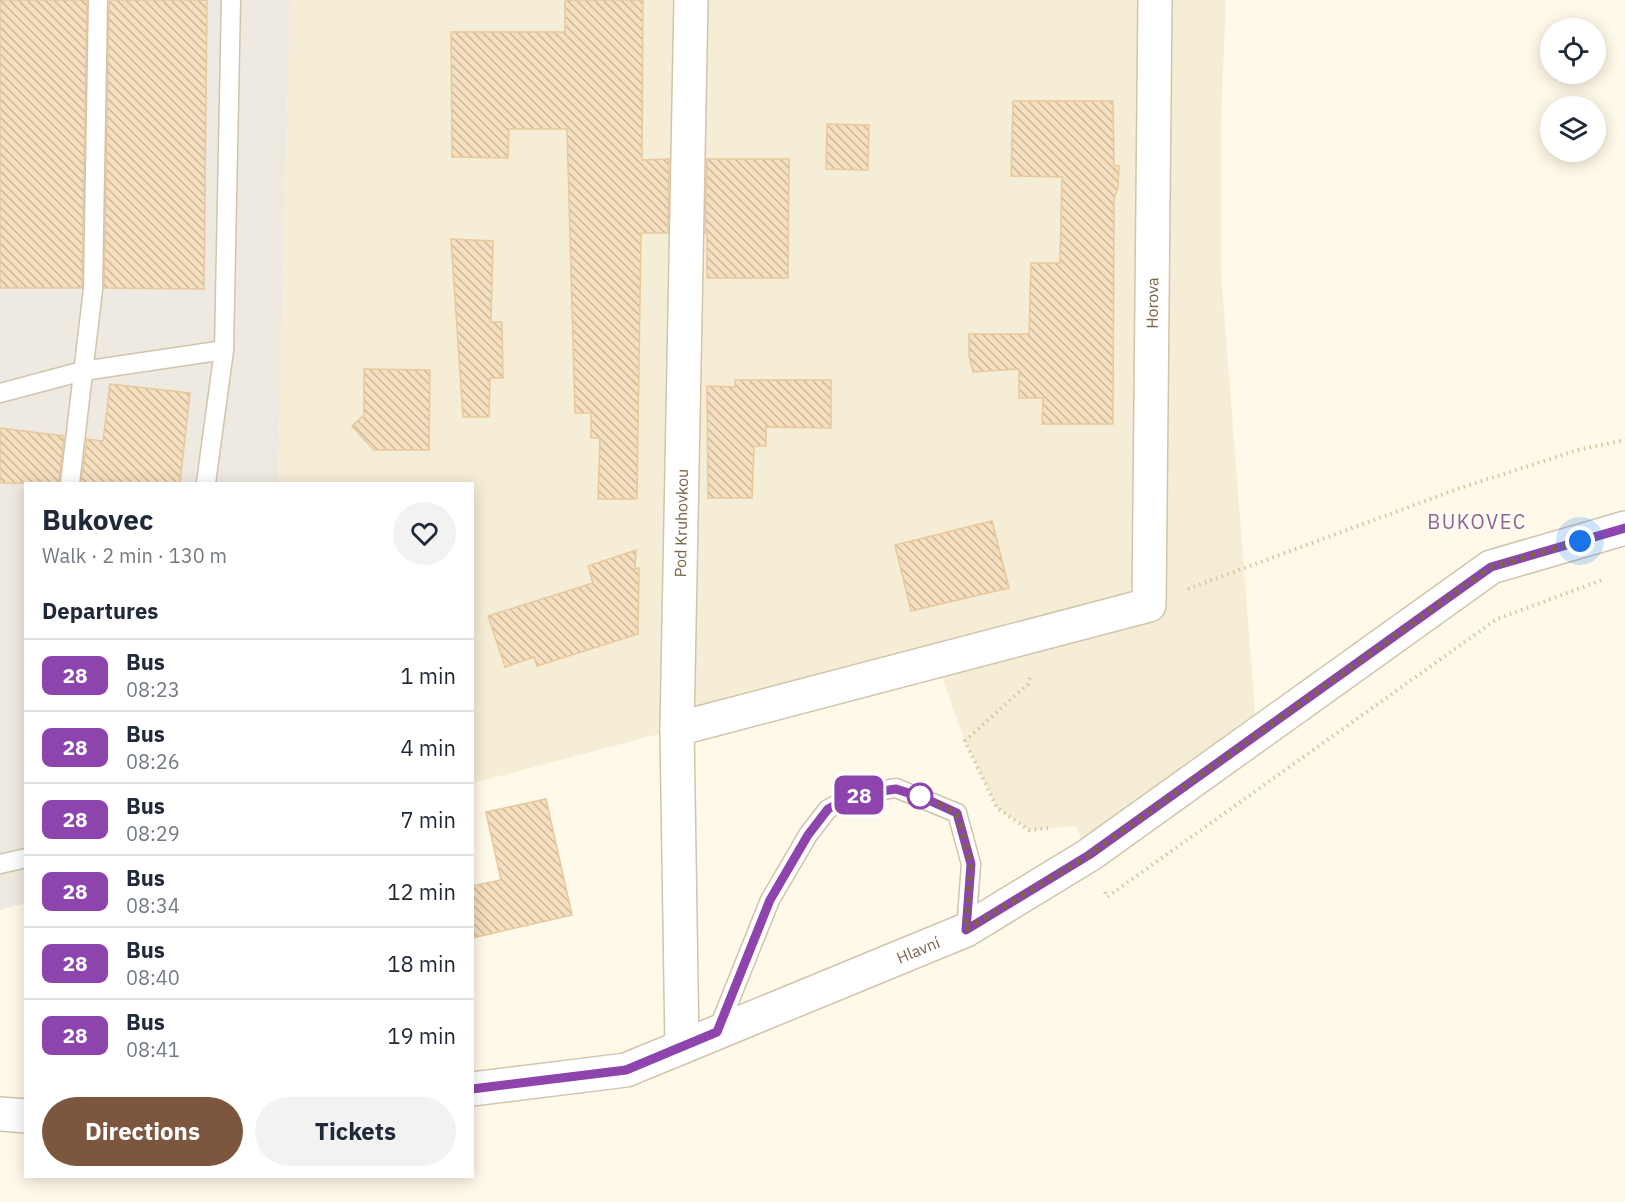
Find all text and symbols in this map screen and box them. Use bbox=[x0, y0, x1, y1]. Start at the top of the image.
map controls bbox=[1540, 18, 1606, 162]
button: locate bbox=[1540, 18, 1606, 84]
button: layers bbox=[1540, 96, 1606, 162]
street label: Horova bbox=[1142, 277, 1162, 329]
street label: Pod Kruhovkou bbox=[670, 469, 692, 577]
text: Bukovec bbox=[42, 501, 153, 538]
button: heart bbox=[393, 502, 456, 565]
district label: BUKOVEC bbox=[1427, 508, 1527, 535]
your location bbox=[1565, 526, 1595, 556]
text: Walk · 2 min · 130 m bbox=[42, 542, 227, 569]
text: Departures bbox=[42, 596, 158, 625]
text: Bus bbox=[126, 647, 165, 676]
text: 28 bbox=[62, 661, 88, 689]
text: 1 min bbox=[400, 661, 456, 690]
text: 08:23 bbox=[126, 676, 180, 703]
text: Bus bbox=[126, 719, 165, 748]
text: 28 bbox=[62, 733, 88, 761]
text: 4 min bbox=[400, 733, 456, 762]
text: 08:26 bbox=[126, 748, 180, 775]
line badge: 28 bbox=[832, 776, 886, 814]
text: 28 bbox=[846, 781, 872, 809]
unlabelled marker bbox=[907, 783, 933, 809]
text: Bus bbox=[126, 791, 165, 820]
text: 28 bbox=[62, 805, 88, 833]
text: 7 min bbox=[400, 805, 456, 834]
text: 08:29 bbox=[126, 820, 180, 847]
text: Bus bbox=[126, 863, 165, 892]
text: 28 bbox=[62, 877, 88, 905]
text: 12 min bbox=[387, 877, 456, 906]
text: 08:34 bbox=[126, 892, 180, 919]
street label: Hlavní bbox=[893, 932, 943, 968]
text: Bus bbox=[126, 935, 165, 964]
text: 28 bbox=[62, 949, 88, 977]
text: 18 min bbox=[387, 949, 456, 978]
text: 08:40 bbox=[126, 964, 180, 991]
text: Bus bbox=[126, 1007, 165, 1036]
text: 28 bbox=[62, 1021, 88, 1049]
text: 19 min bbox=[387, 1021, 456, 1050]
text: 08:41 bbox=[126, 1036, 180, 1063]
button: Directions bbox=[42, 1097, 243, 1166]
button: Tickets bbox=[255, 1097, 456, 1166]

